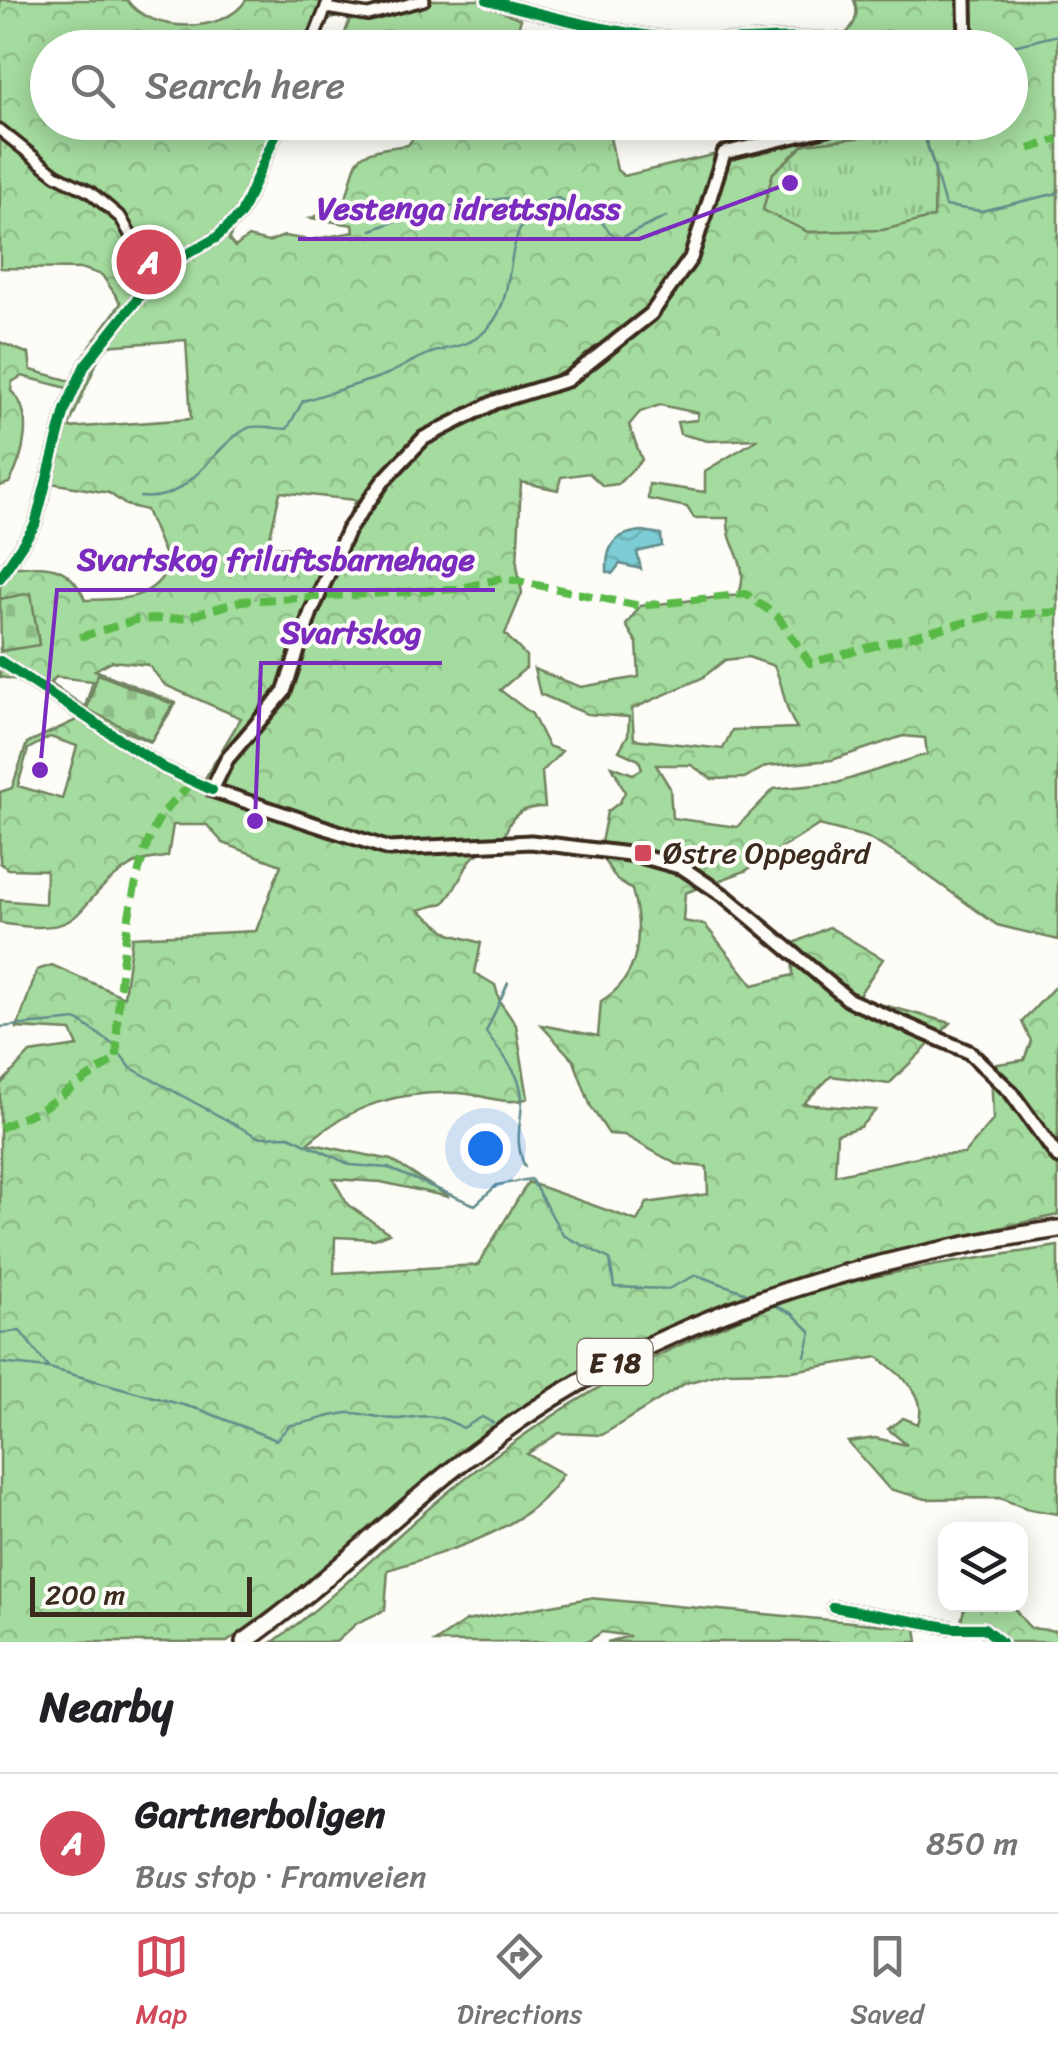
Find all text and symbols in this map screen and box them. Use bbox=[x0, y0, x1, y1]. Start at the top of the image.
search box bbox=[30, 30, 1028, 140]
text: Search here bbox=[145, 52, 345, 119]
icon: search bbox=[65, 58, 120, 113]
callout: Vestenga idrettsplass bbox=[298, 177, 639, 239]
text: Vestenga idrettsplass bbox=[317, 180, 622, 237]
pin: A bbox=[116, 224, 182, 300]
callout: Svartskog friluftsbarnehage bbox=[57, 528, 495, 590]
text: Svartskog friluftsbarnehage bbox=[76, 531, 476, 588]
callout: Svartskog bbox=[261, 601, 442, 663]
text: Svartskog bbox=[279, 604, 422, 661]
place label: Østre Oppegård bbox=[663, 826, 872, 880]
marker: Østre Oppegård bbox=[632, 842, 654, 864]
your location bbox=[460, 1123, 511, 1174]
road number: E 18 bbox=[578, 1339, 652, 1385]
map controls bbox=[938, 1522, 1028, 1612]
button: layers bbox=[938, 1522, 1028, 1612]
text: 200 m bbox=[45, 1570, 125, 1619]
scale bar bbox=[30, 1572, 252, 1616]
text: Nearby bbox=[40, 1670, 173, 1744]
text: Gartnerboligen bbox=[135, 1781, 385, 1848]
text: A bbox=[62, 1815, 83, 1872]
text: 850 m bbox=[926, 1815, 1018, 1872]
text: Bus stop · Framveien bbox=[135, 1848, 426, 1905]
tab: Map bbox=[134, 1929, 189, 2038]
tab: Directions bbox=[457, 1929, 582, 2038]
tab: Saved bbox=[850, 1929, 924, 2038]

